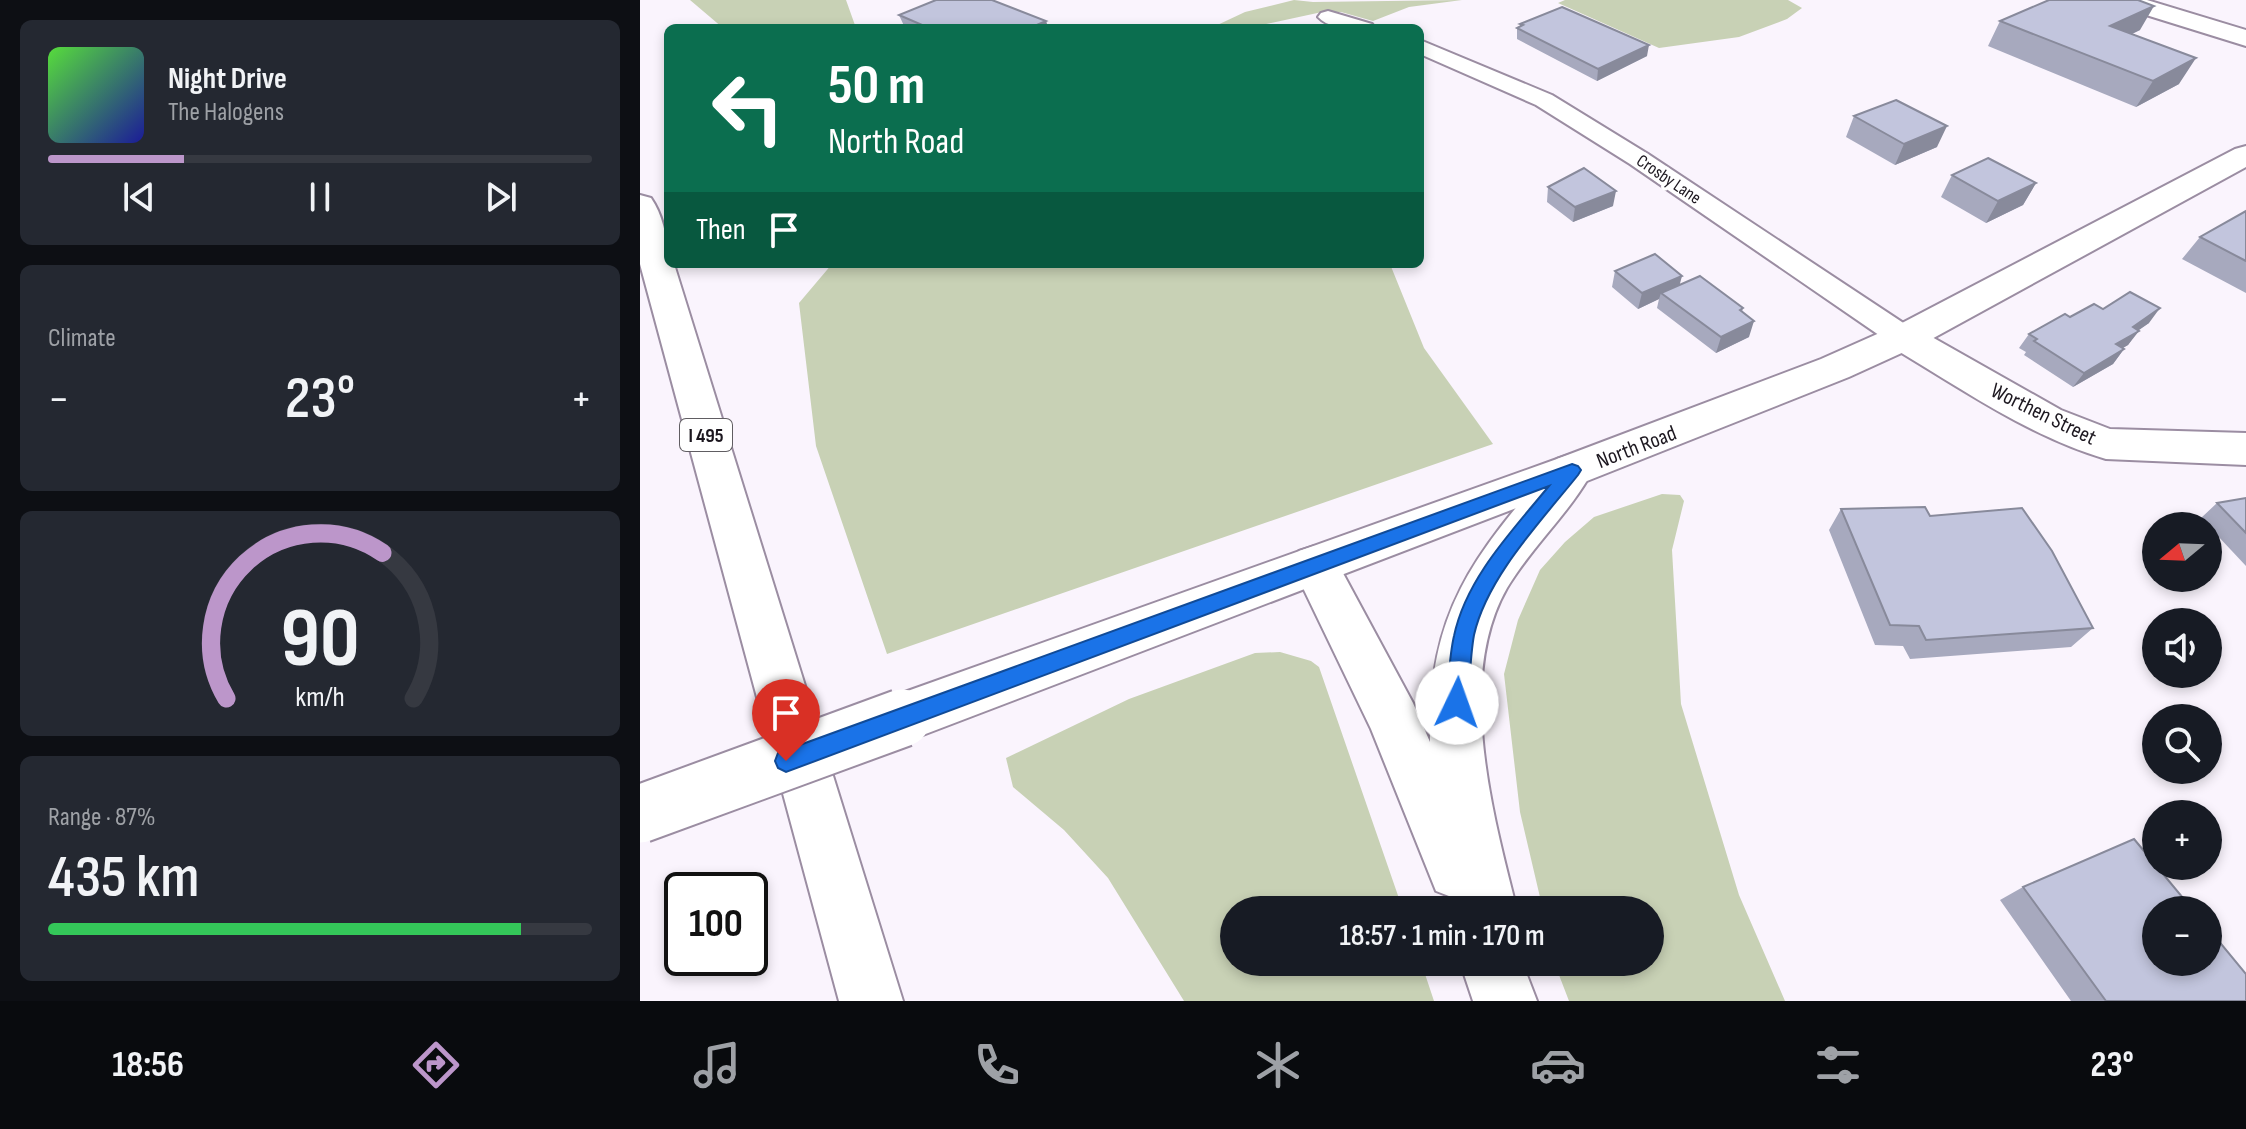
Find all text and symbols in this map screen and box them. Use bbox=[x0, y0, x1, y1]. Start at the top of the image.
text: 50 m bbox=[828, 53, 925, 120]
icon: left bbox=[696, 56, 800, 160]
text: Night Drive bbox=[168, 61, 287, 97]
text: The Halogens bbox=[168, 97, 284, 128]
text: North Road bbox=[828, 121, 964, 164]
street label: Crosby Lane bbox=[1633, 150, 1705, 209]
icon: previous bbox=[117, 175, 161, 219]
icon: pause bbox=[298, 175, 342, 219]
icon: next bbox=[479, 175, 523, 219]
icon: arrive bbox=[762, 208, 806, 252]
text: Then bbox=[696, 212, 746, 248]
text: Climate bbox=[48, 323, 116, 354]
text: 23° bbox=[285, 363, 355, 435]
text: − bbox=[48, 373, 70, 426]
text: + bbox=[570, 373, 592, 426]
street label: Worthen Street bbox=[1986, 377, 2101, 452]
road number: I 495 bbox=[680, 419, 732, 451]
street label: North Road bbox=[1593, 420, 1680, 475]
north arrow bbox=[2142, 512, 2222, 592]
map controls bbox=[2142, 512, 2222, 976]
text: 90 bbox=[280, 590, 360, 690]
button: sound bbox=[2142, 608, 2222, 688]
position arrow bbox=[1415, 661, 1499, 745]
pin bbox=[752, 679, 820, 761]
text: km/h bbox=[295, 680, 345, 715]
icon: arrive bbox=[764, 691, 808, 735]
button: search bbox=[2142, 704, 2222, 784]
button: + bbox=[2142, 800, 2222, 880]
text: Range · 87% bbox=[48, 802, 155, 833]
text: 435 km bbox=[48, 842, 199, 914]
speed limit sign: 100 bbox=[664, 872, 768, 976]
button: − bbox=[2142, 896, 2222, 976]
text: 18:57 · 1 min · 170 m bbox=[1339, 918, 1545, 954]
icon: directions bbox=[408, 1037, 464, 1093]
icon: music bbox=[689, 1037, 745, 1093]
icon: phone bbox=[969, 1037, 1025, 1093]
icon: climate bbox=[1250, 1037, 1306, 1093]
icon: car bbox=[1530, 1037, 1586, 1093]
icon: filters bbox=[1810, 1037, 1866, 1093]
text: 18:56 bbox=[112, 1044, 184, 1087]
text: 23° bbox=[2091, 1044, 2134, 1087]

